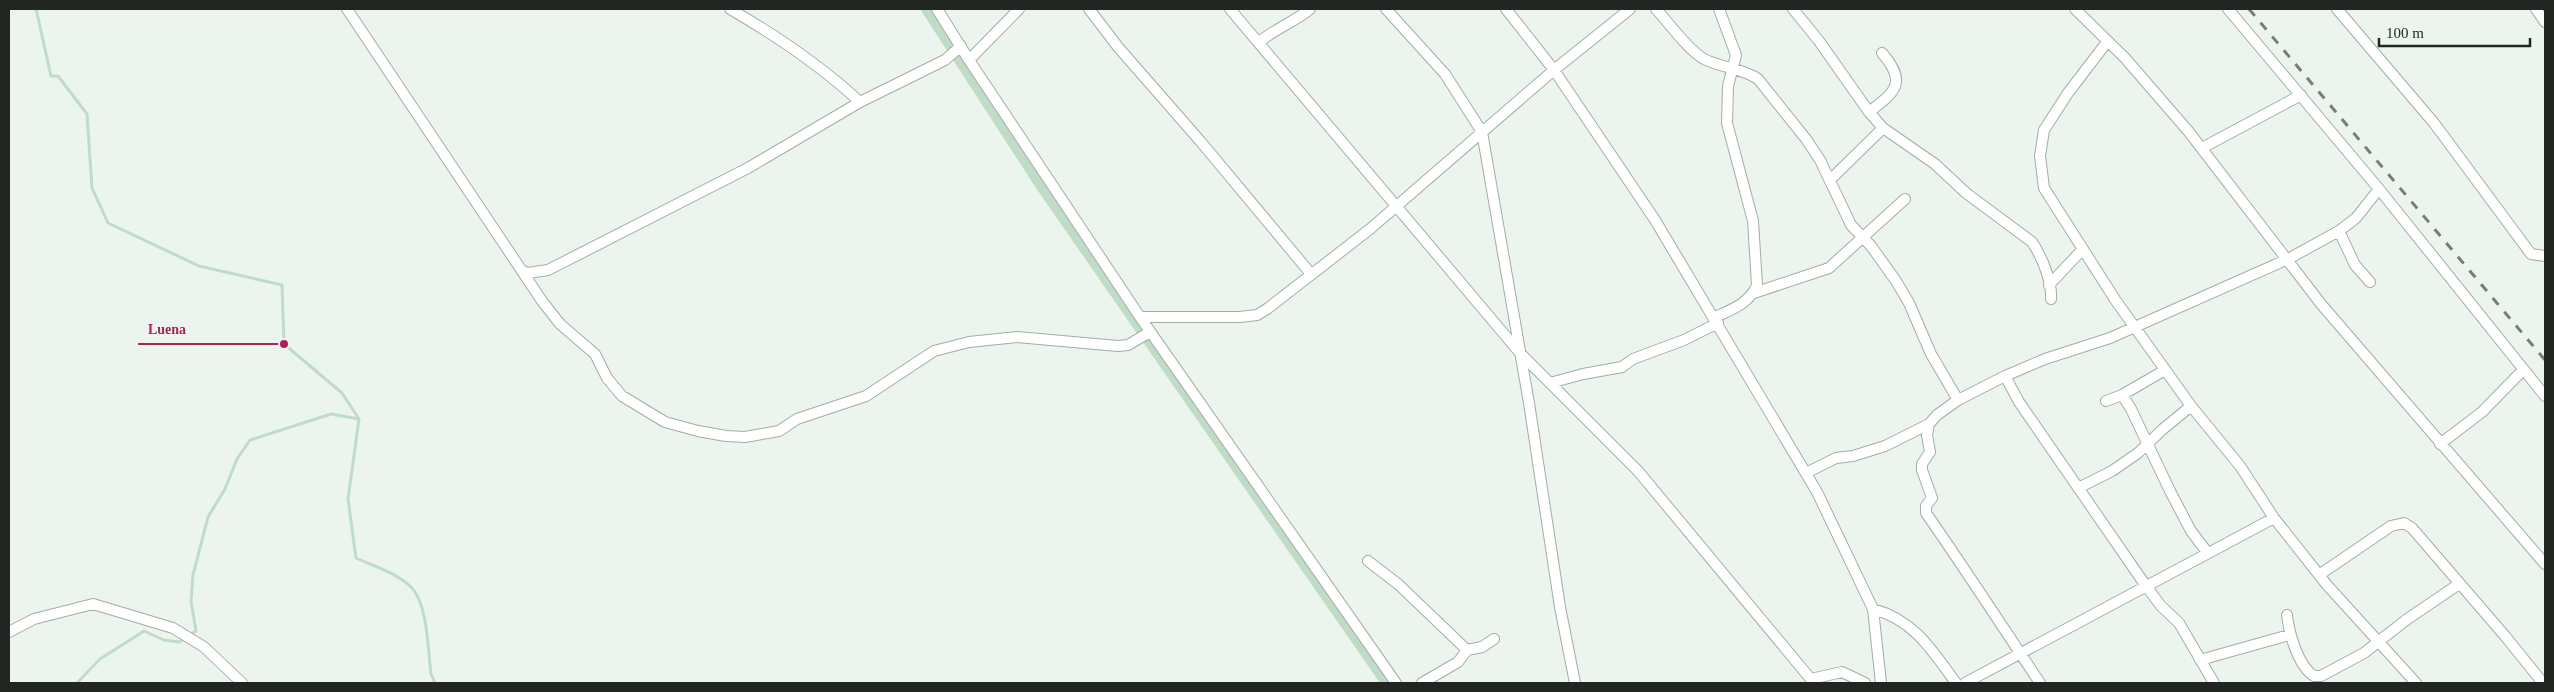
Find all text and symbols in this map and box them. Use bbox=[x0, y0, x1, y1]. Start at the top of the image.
scale bar bbox=[2379, 15, 2530, 47]
text: 100 m bbox=[2386, 25, 2424, 41]
callout: Luena bbox=[138, 315, 196, 344]
text: Luena bbox=[148, 322, 186, 337]

